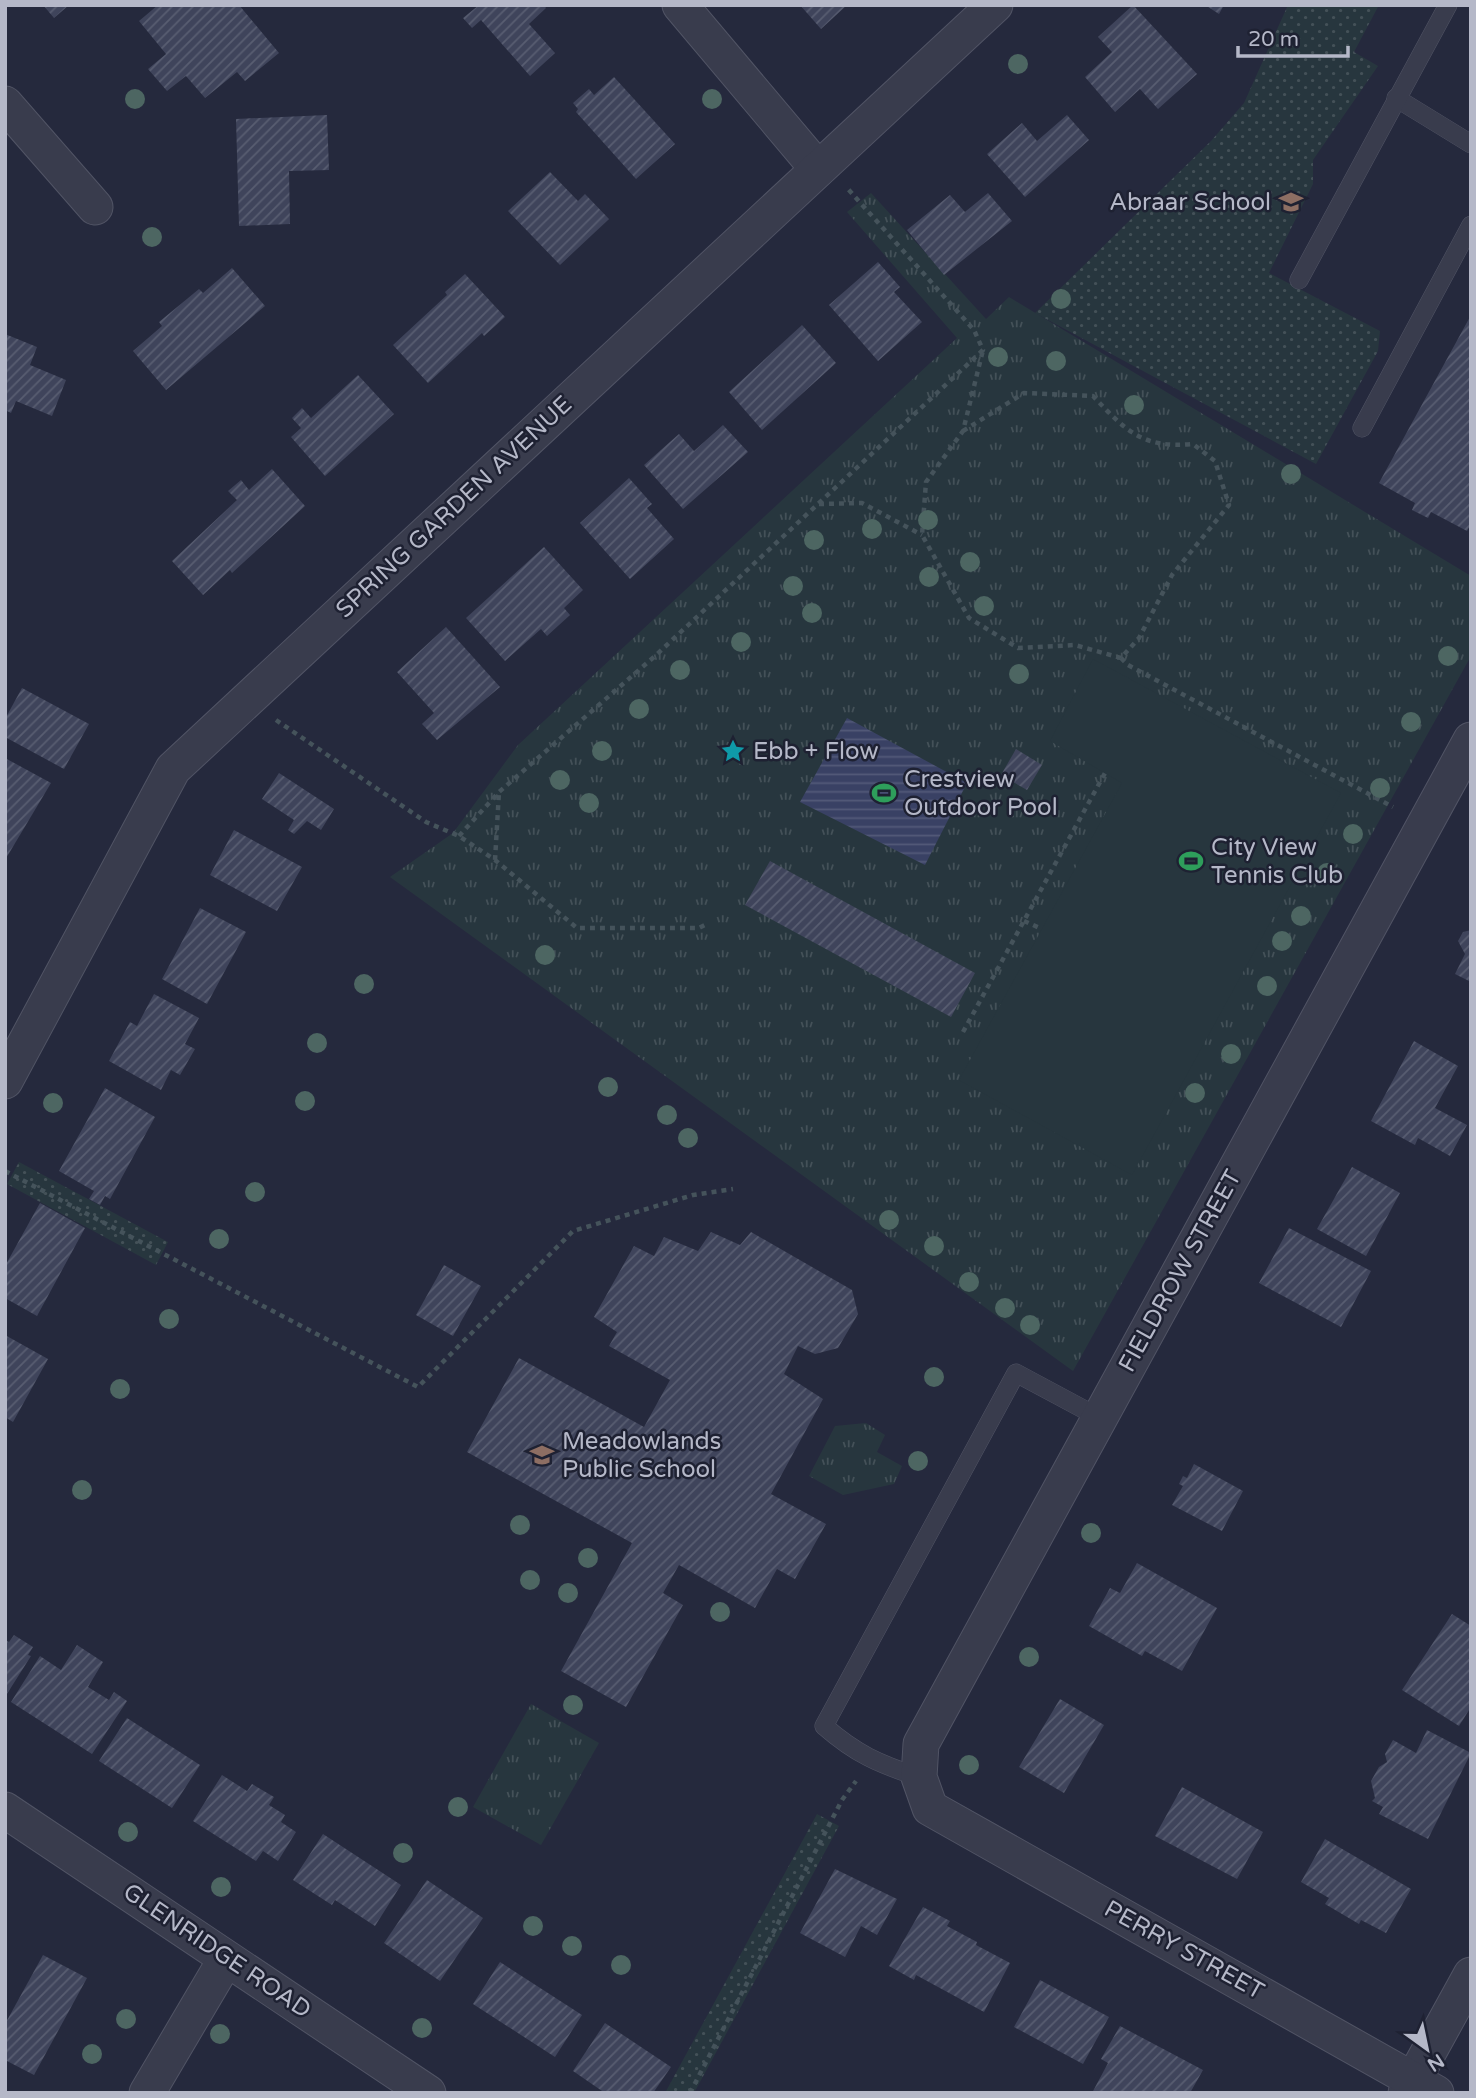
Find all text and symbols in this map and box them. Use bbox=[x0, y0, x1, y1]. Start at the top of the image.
scale bar bbox=[1238, 14, 1348, 58]
text: 20 m bbox=[1248, 27, 1299, 52]
place label: Abraar School bbox=[1109, 188, 1271, 217]
school or university icon: Abraar School bbox=[1277, 188, 1305, 216]
street label: SPRING GARDEN AVENUE bbox=[330, 390, 578, 624]
place icon: Ebb + Flow bbox=[719, 737, 747, 765]
place label: Ebb + Flow bbox=[753, 737, 878, 766]
place label: Crestview Outdoor Pool bbox=[904, 765, 1058, 822]
sports icon: Crestview Outdoor Pool bbox=[870, 779, 898, 807]
place label: City View Tennis Club bbox=[1211, 833, 1343, 890]
sports icon: City View Tennis Club bbox=[1177, 847, 1205, 875]
street label: FIELDROW STREET bbox=[1112, 1165, 1248, 1377]
place label: Meadowlands Public School bbox=[562, 1427, 721, 1484]
school or university icon: Meadowlands Public School bbox=[528, 1441, 556, 1469]
street label: GLENRIDGE ROAD bbox=[118, 1877, 316, 2025]
street label: PERRY STREET bbox=[1099, 1894, 1269, 2006]
north arrow bbox=[1392, 2014, 1462, 2084]
text: N bbox=[1423, 2049, 1448, 2076]

